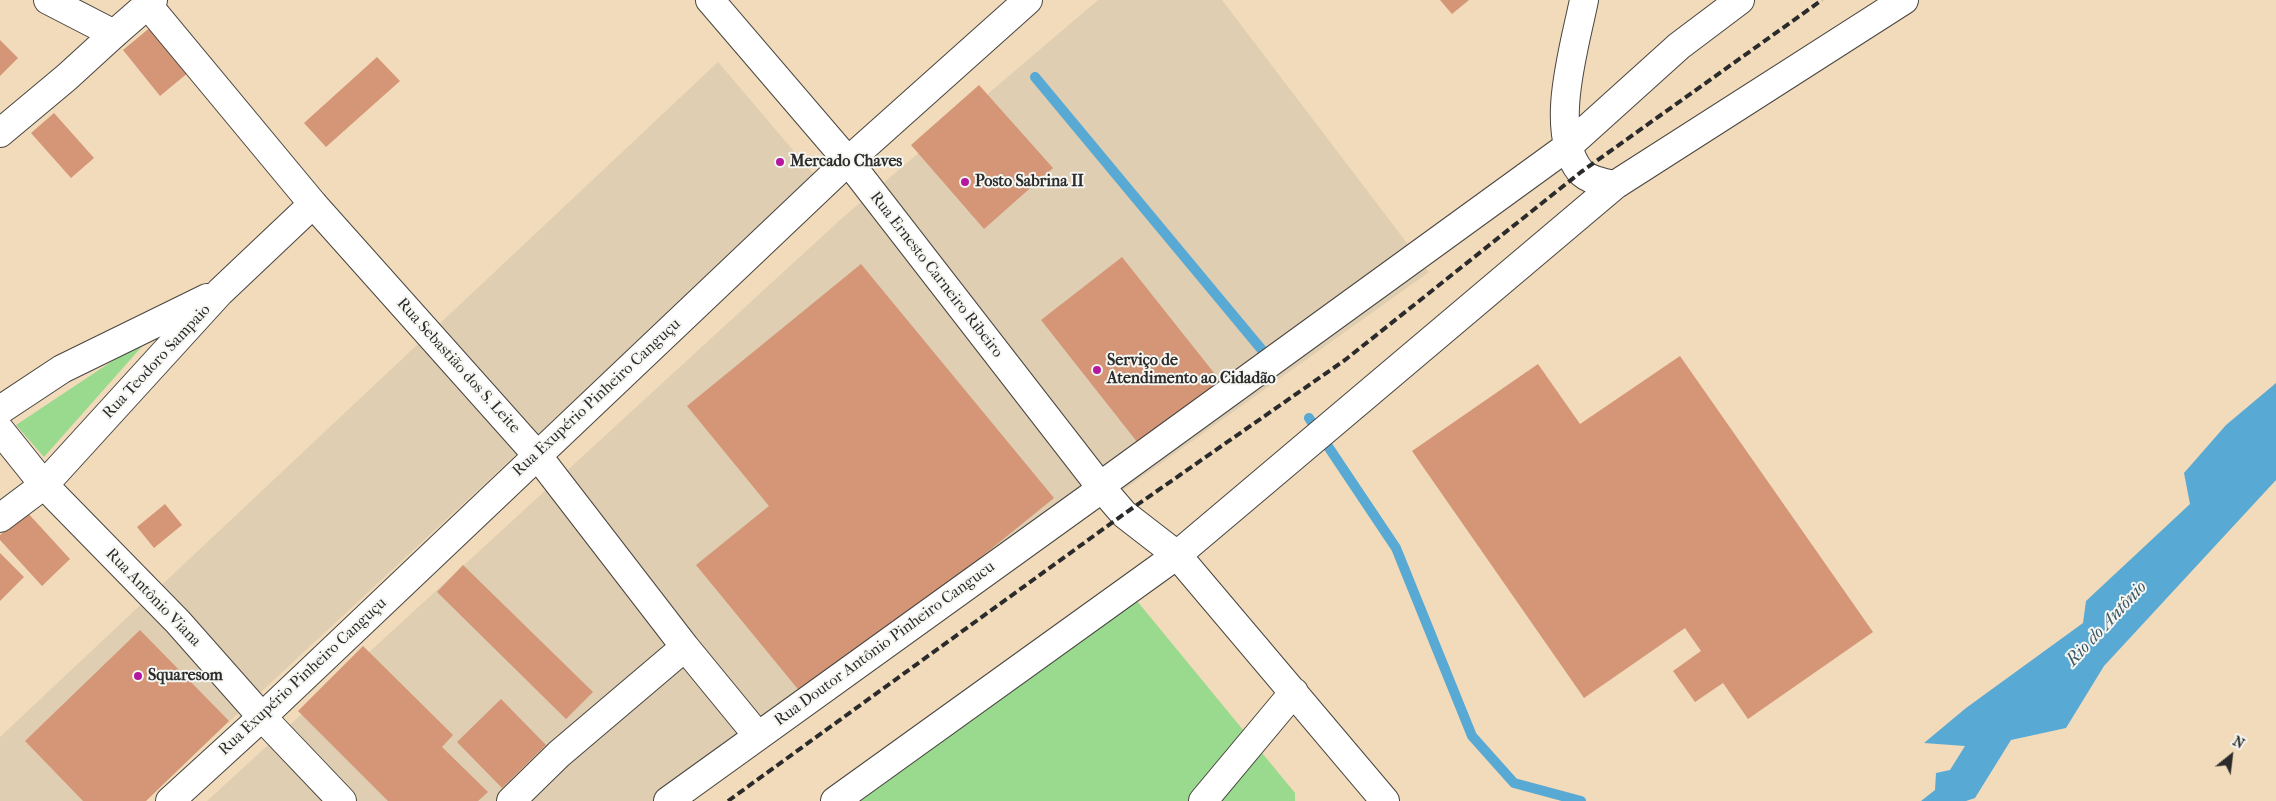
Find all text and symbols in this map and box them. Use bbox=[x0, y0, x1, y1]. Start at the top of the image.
place label: Mercado Chaves bbox=[790, 152, 902, 172]
marker: Mercado Chaves bbox=[774, 156, 786, 168]
place label: Posto Sabrina II bbox=[975, 172, 1084, 192]
marker: Posto Sabrina II bbox=[959, 176, 971, 188]
street label: Rua Ernesto Carneiro Ribeiro bbox=[865, 188, 1007, 362]
street label: Rua Sebastião dos S. Leite bbox=[392, 294, 524, 438]
street label: Rua Teodoro Sampaio bbox=[99, 301, 215, 423]
street label: Rua Exupério Pinheiro Canguçu bbox=[509, 315, 685, 481]
place label: Serviço de Atendimento ao Cidadão bbox=[1107, 351, 1276, 389]
marker: Serviço de Atendimento ao Cidadão bbox=[1091, 364, 1103, 376]
street label: Rua Antônio Viana bbox=[101, 545, 205, 651]
street label: Rua Doutor Antônio Pinheiro Cangucu bbox=[771, 557, 999, 731]
water label: Rio do Antônio bbox=[2062, 577, 2152, 671]
street label: Rua Exupério Pinheiro Canguçu bbox=[215, 594, 391, 760]
place label: Squaresom bbox=[148, 666, 223, 686]
marker: Squaresom bbox=[132, 670, 144, 682]
north arrow bbox=[2206, 731, 2256, 781]
text: N bbox=[2230, 732, 2247, 752]

